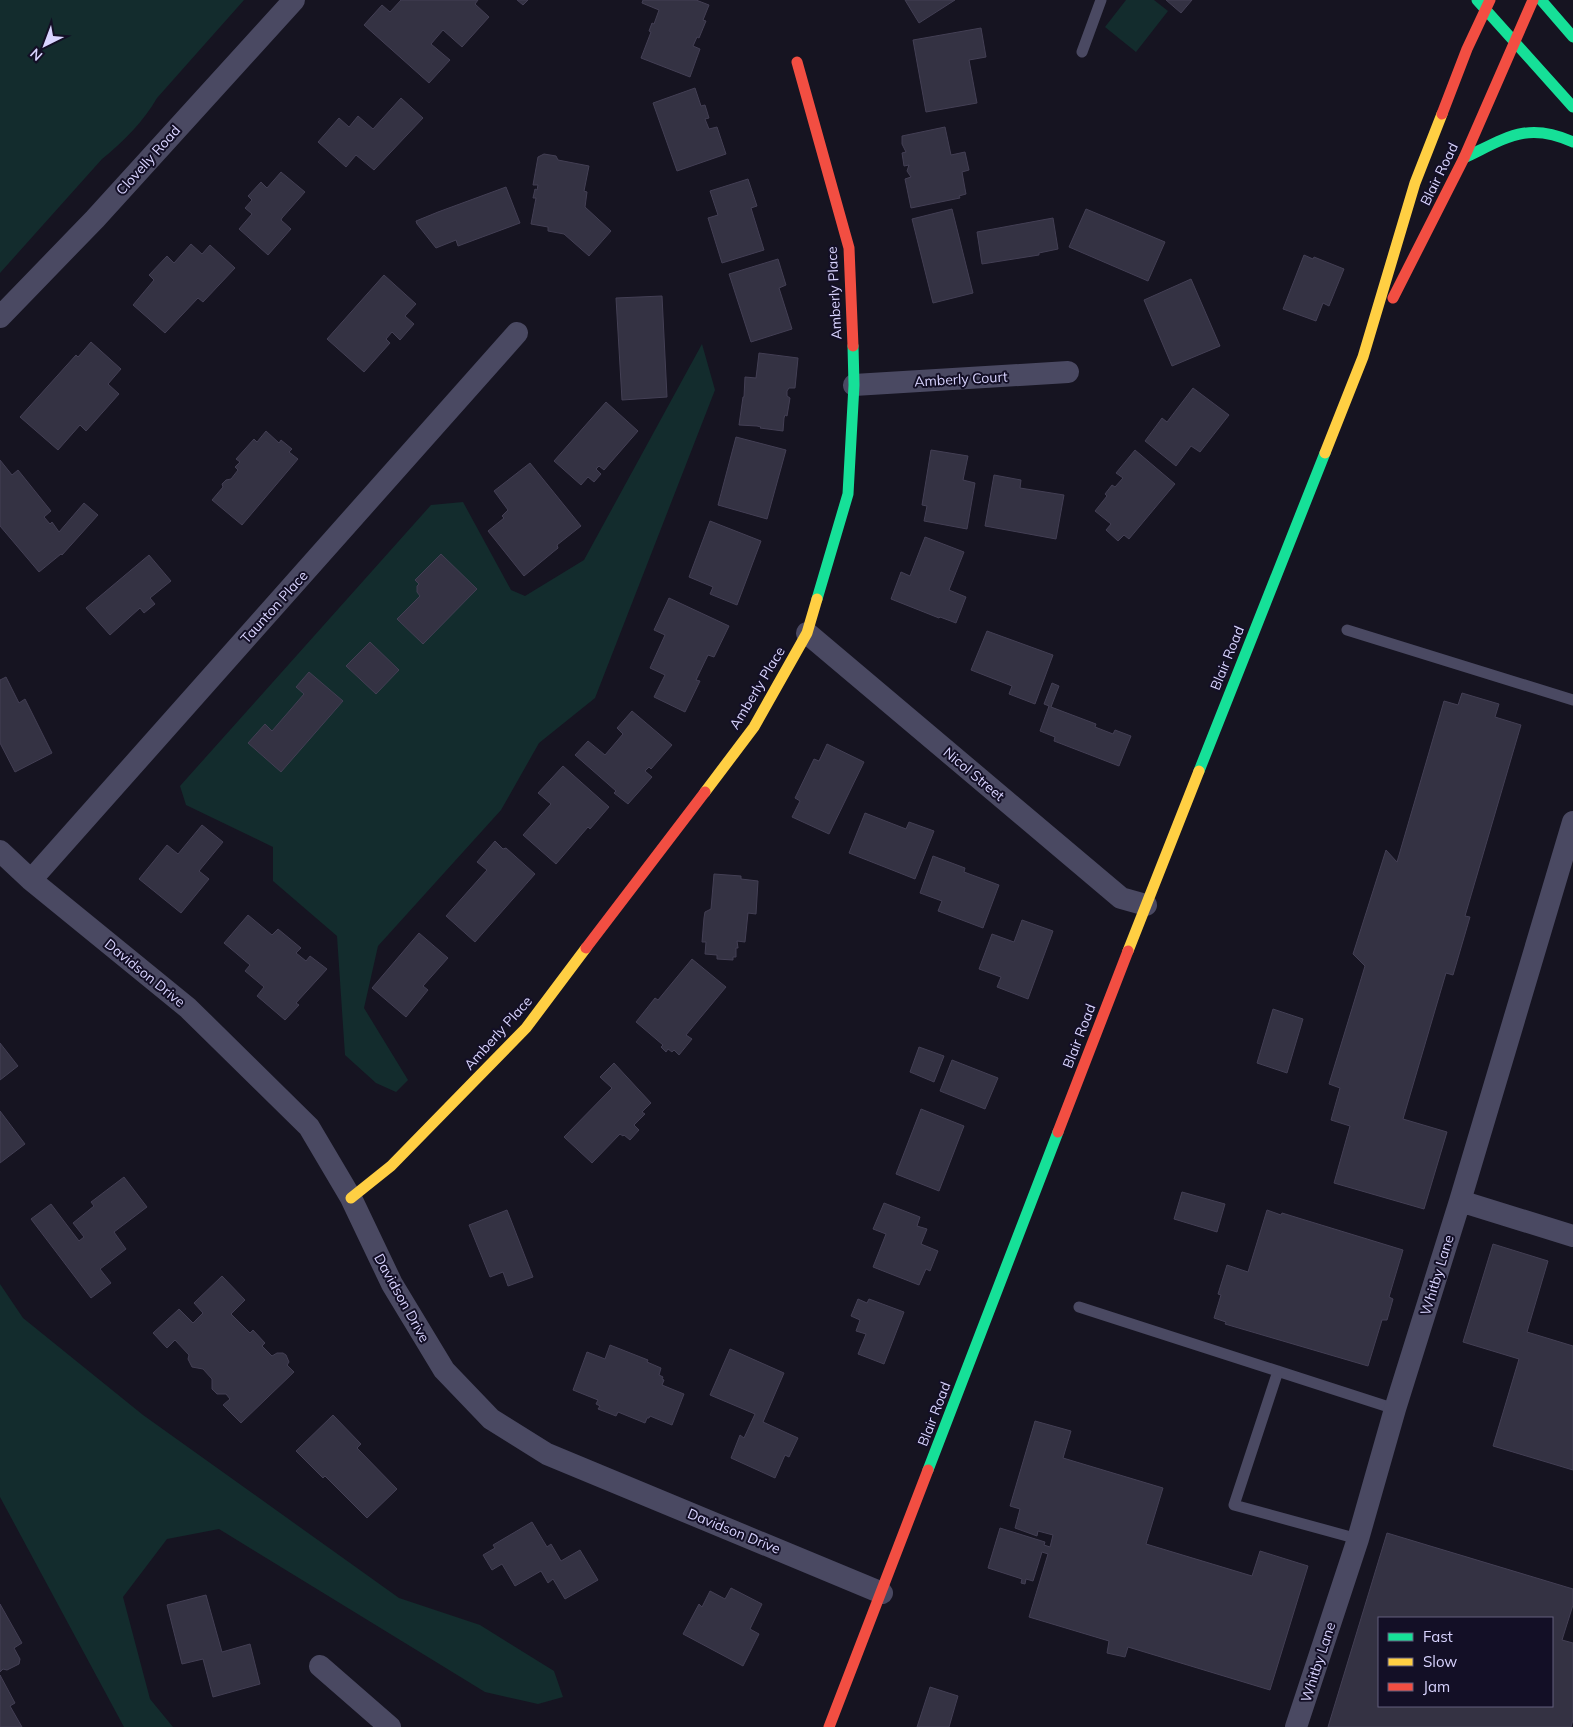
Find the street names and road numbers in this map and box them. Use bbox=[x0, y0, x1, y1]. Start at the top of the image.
street label: Clovelly Road bbox=[112, 121, 184, 199]
street label: Blair Road bbox=[1416, 140, 1462, 208]
street label: Amberly Place bbox=[823, 246, 845, 340]
street label: Amberly Court bbox=[914, 368, 1008, 390]
street label: Taunton Place bbox=[237, 567, 311, 647]
street label: Blair Road bbox=[1206, 623, 1248, 693]
street label: Amberly Place bbox=[725, 643, 789, 733]
street label: Nicol Street bbox=[940, 743, 1008, 805]
street label: Davidson Drive bbox=[101, 935, 189, 1011]
street label: Amberly Place bbox=[460, 992, 536, 1074]
street label: Blair Road bbox=[1058, 1001, 1100, 1071]
street label: Whitby Lane bbox=[1416, 1233, 1458, 1317]
street label: Davidson Drive bbox=[370, 1251, 434, 1345]
street label: Blair Road bbox=[913, 1379, 955, 1449]
street label: Davidson Drive bbox=[685, 1504, 783, 1558]
street label: Whitby Lane bbox=[1297, 1620, 1339, 1704]

